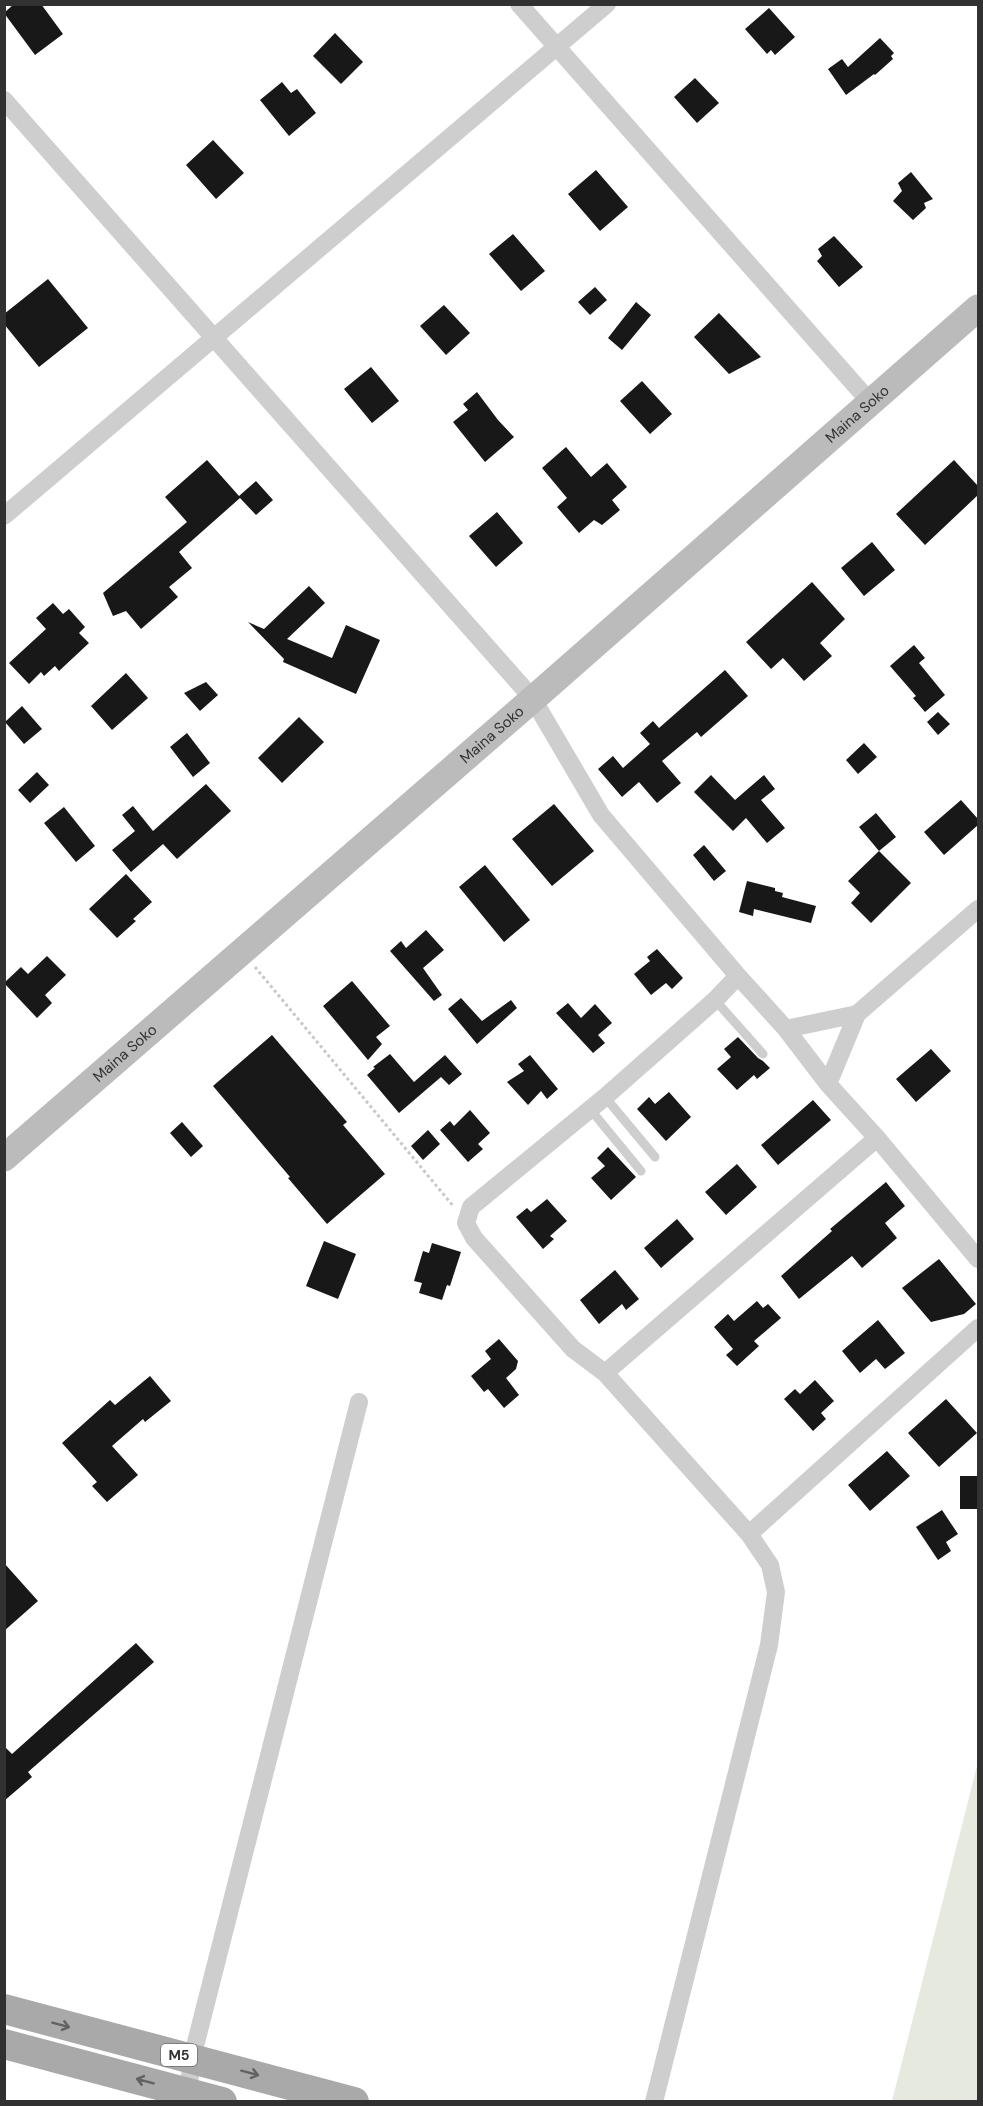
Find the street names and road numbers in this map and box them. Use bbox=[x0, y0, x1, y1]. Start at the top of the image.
street label: Maina Soko bbox=[821, 381, 893, 448]
street label: Maina Soko bbox=[456, 701, 528, 768]
street label: Maina Soko bbox=[89, 1020, 161, 1086]
road number: M5 bbox=[161, 2044, 197, 2066]

